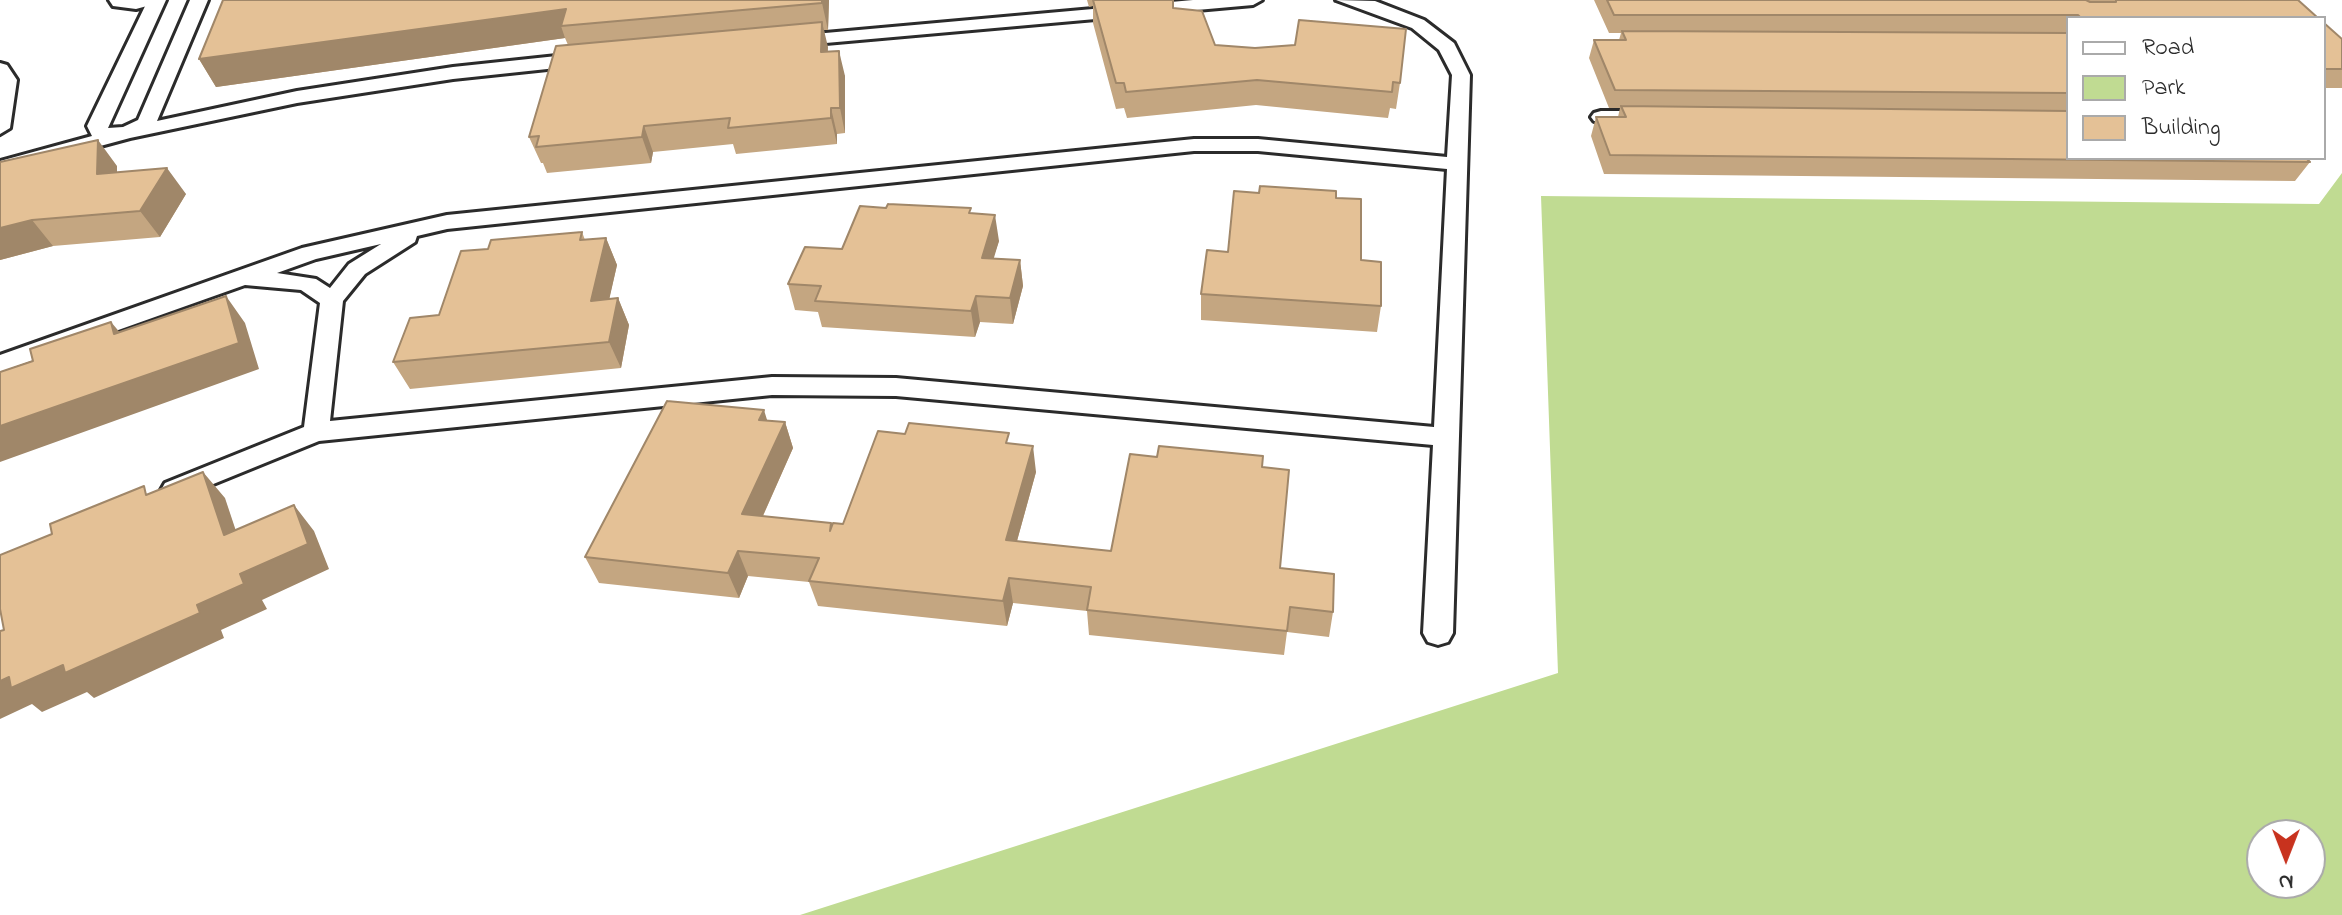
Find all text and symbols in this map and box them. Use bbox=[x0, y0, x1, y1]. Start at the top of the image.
legend bbox=[2066, 16, 2326, 160]
text: Road bbox=[2142, 31, 2194, 66]
text: Park bbox=[2142, 71, 2185, 106]
text: Building bbox=[2142, 111, 2221, 146]
north arrow bbox=[2246, 819, 2326, 899]
text: N bbox=[2279, 865, 2293, 897]

